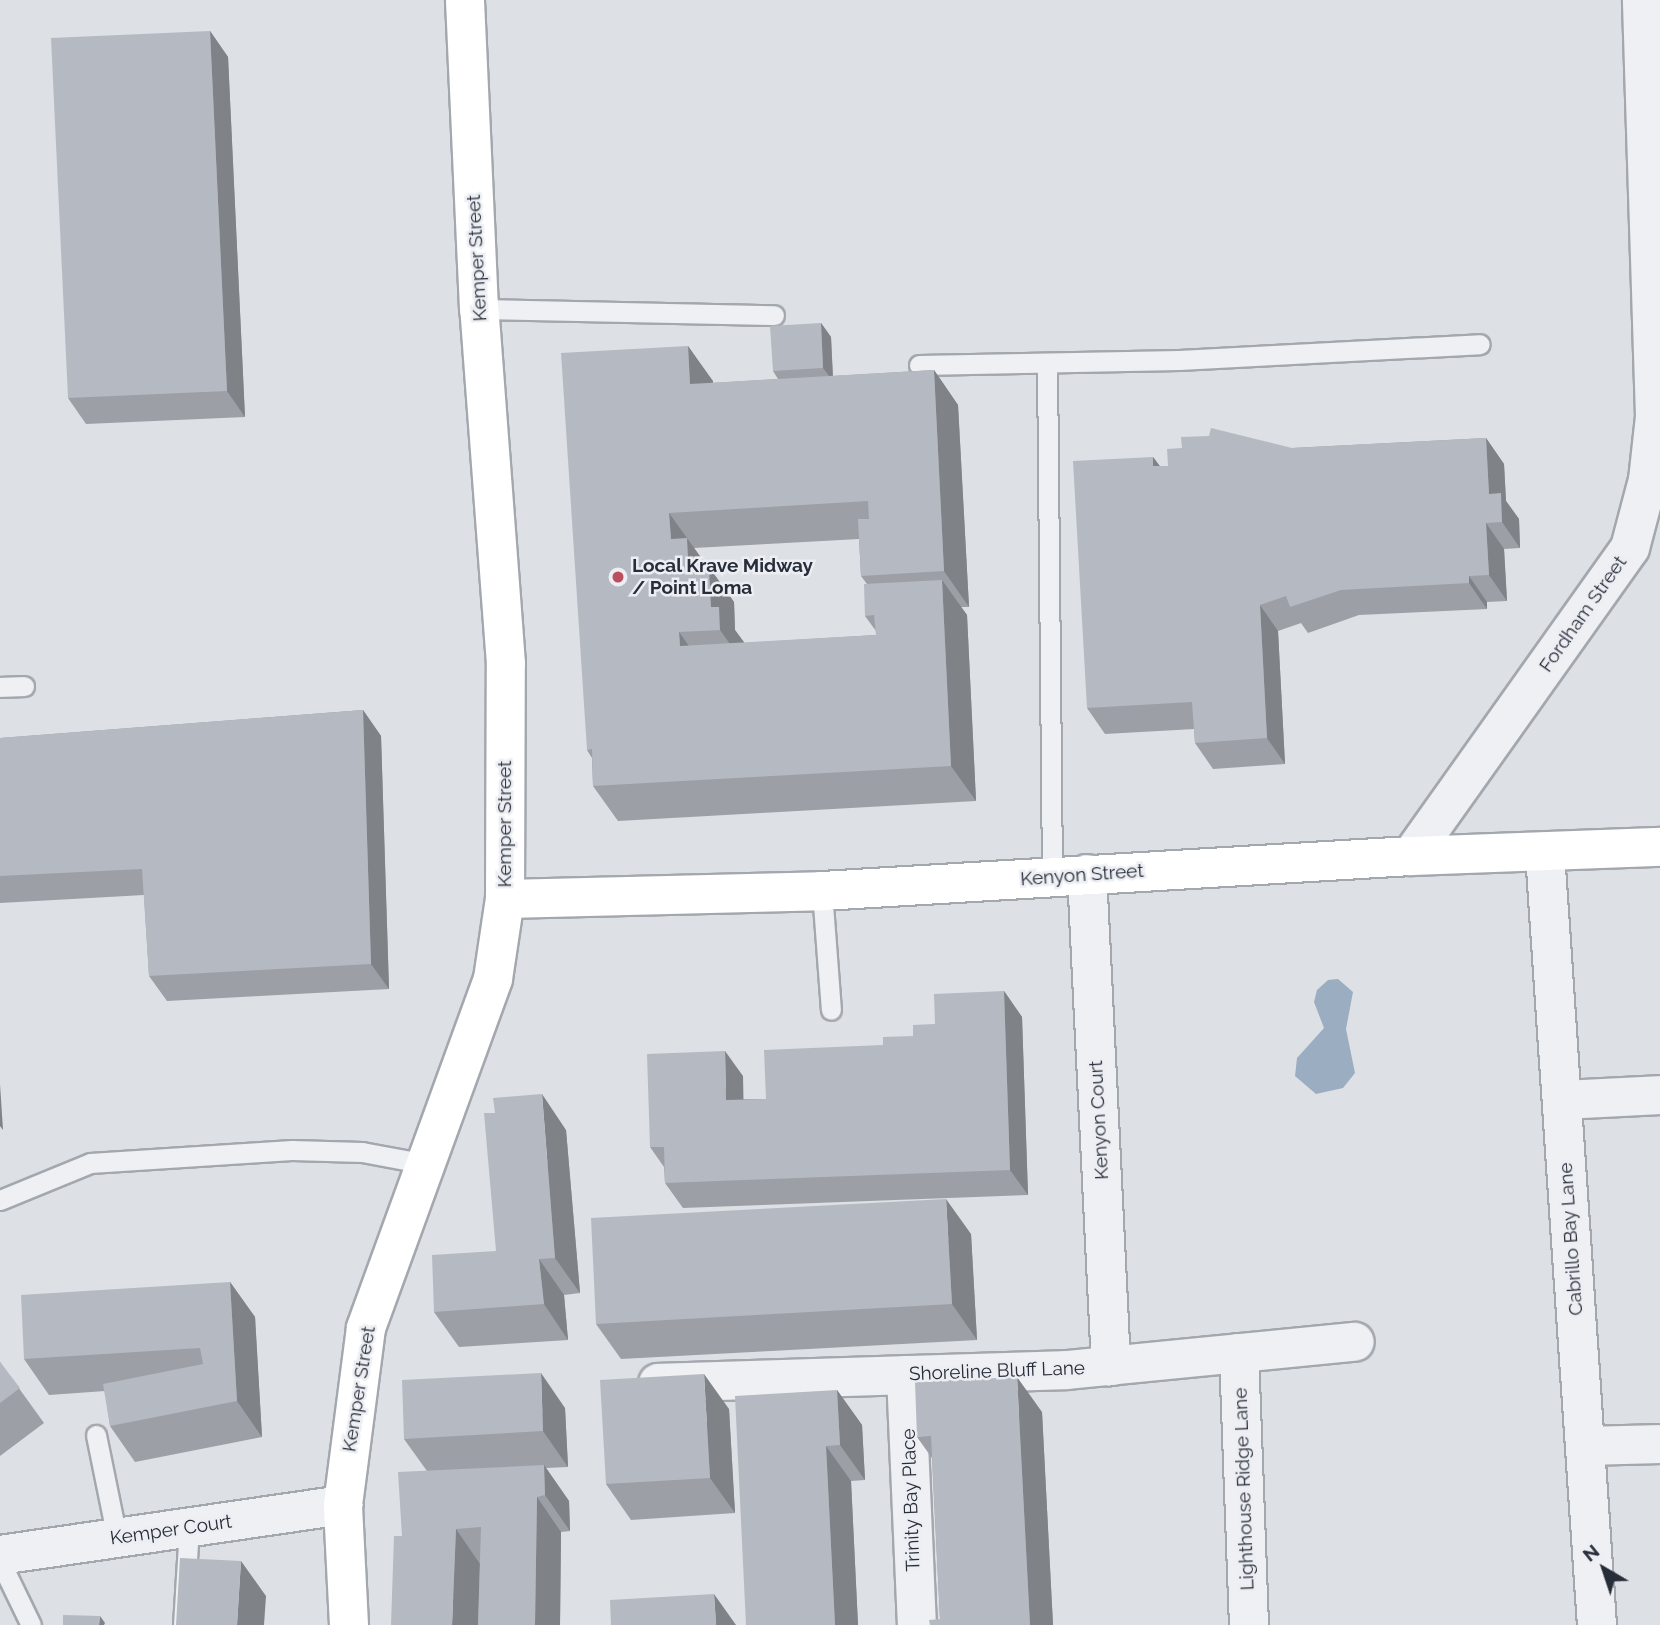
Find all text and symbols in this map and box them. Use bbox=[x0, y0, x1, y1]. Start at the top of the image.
street label: Kemper Street bbox=[462, 194, 492, 322]
street label: Fordham Street bbox=[1535, 552, 1631, 676]
place label: Local Krave Midway / Point Loma bbox=[632, 555, 813, 599]
marker: Local Krave Midway / Point Loma bbox=[610, 569, 626, 585]
street label: Kemper Street bbox=[494, 760, 516, 888]
street label: Kenyon Street bbox=[1020, 859, 1144, 891]
street label: Kenyon Court bbox=[1084, 1060, 1114, 1180]
street label: Cabrillo Bay Lane bbox=[1554, 1161, 1588, 1317]
street label: Kemper Street bbox=[338, 1324, 380, 1454]
street label: Shoreline Bluff Lane bbox=[908, 1357, 1086, 1385]
street label: Lighthouse Ridge Lane bbox=[1229, 1387, 1259, 1591]
street label: Trinity Bay Place bbox=[897, 1428, 925, 1572]
street label: Kemper Court bbox=[108, 1510, 234, 1550]
north arrow bbox=[1569, 1534, 1639, 1604]
text: N bbox=[1578, 1540, 1603, 1566]

